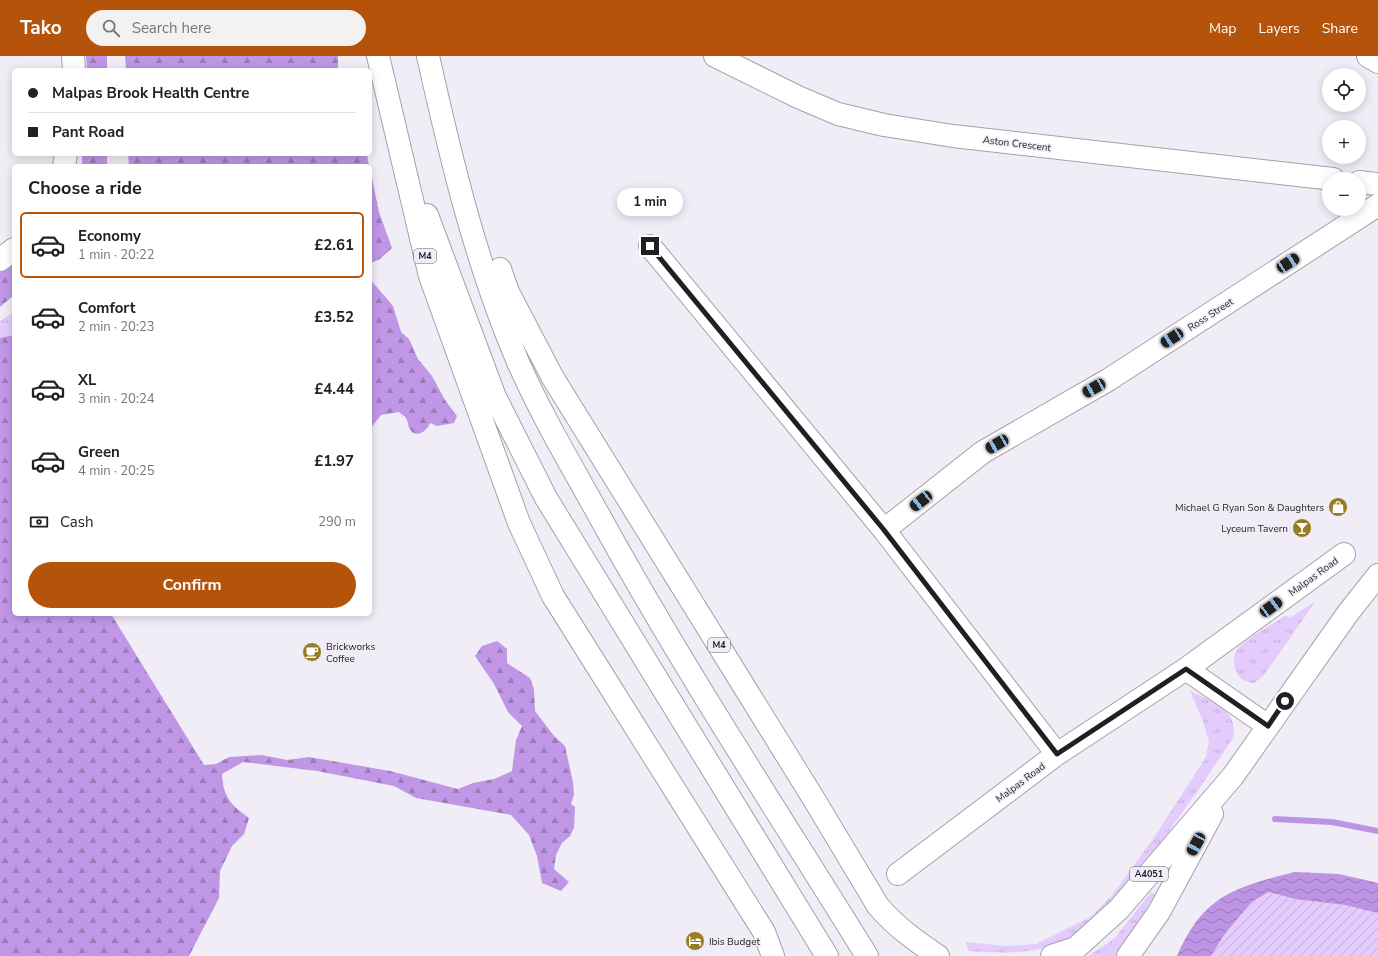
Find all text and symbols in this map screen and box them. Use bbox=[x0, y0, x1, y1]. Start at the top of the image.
search box bbox=[86, 10, 366, 46]
text: Tako bbox=[20, 15, 62, 41]
icon: search bbox=[100, 17, 122, 39]
text: Search here bbox=[132, 18, 211, 38]
text: Map bbox=[1209, 19, 1236, 38]
text: Layers bbox=[1258, 19, 1300, 38]
text: Share bbox=[1322, 19, 1358, 38]
map controls bbox=[1322, 68, 1366, 216]
button: locate bbox=[1322, 68, 1366, 112]
text: Malpas Brook Health Centre bbox=[52, 83, 249, 103]
button: + bbox=[1322, 120, 1366, 164]
text: Pant Road bbox=[52, 122, 124, 142]
street label: Aston Crescent bbox=[982, 133, 1052, 155]
button: − bbox=[1322, 172, 1366, 216]
text: Choose a ride bbox=[28, 176, 142, 200]
callout: 1 min bbox=[617, 188, 683, 216]
text: 1 min bbox=[633, 193, 667, 211]
text: Economy bbox=[78, 226, 141, 246]
icon: car bbox=[30, 227, 66, 263]
text: £2.61 bbox=[314, 235, 354, 255]
route end bbox=[641, 237, 659, 255]
text: 1 min · 20:22 bbox=[78, 246, 154, 264]
road number: M4 bbox=[414, 249, 436, 263]
car bbox=[1275, 251, 1301, 275]
street label: Ross Street bbox=[1185, 295, 1236, 335]
text: Comfort bbox=[78, 298, 135, 318]
icon: car bbox=[30, 299, 66, 335]
text: £3.52 bbox=[314, 307, 354, 327]
text: 2 min · 20:23 bbox=[78, 318, 154, 336]
car bbox=[1159, 326, 1185, 350]
text: XL bbox=[78, 370, 97, 390]
icon: car bbox=[30, 371, 66, 407]
car bbox=[1081, 377, 1107, 399]
text: £4.44 bbox=[314, 379, 354, 399]
text: 3 min · 20:24 bbox=[78, 390, 154, 408]
car bbox=[984, 433, 1010, 455]
text: Green bbox=[78, 442, 120, 462]
icon: car bbox=[30, 443, 66, 479]
text: £1.97 bbox=[314, 451, 354, 471]
text: 4 min · 20:25 bbox=[78, 462, 154, 480]
car bbox=[908, 489, 934, 513]
shop icon: Michael G Ryan Son & Daughters bbox=[1327, 496, 1349, 518]
place label: Michael G Ryan Son & Daughters bbox=[1175, 501, 1324, 515]
icon: cash bbox=[28, 511, 50, 533]
text: Cash bbox=[60, 512, 94, 532]
text: 290 m bbox=[318, 513, 356, 531]
bar icon: Lyceum Tavern bbox=[1291, 517, 1313, 539]
place label: Lyceum Tavern bbox=[1221, 522, 1288, 536]
street label: Malpas Road bbox=[1286, 554, 1342, 600]
button: Confirm bbox=[28, 562, 356, 608]
car bbox=[1258, 595, 1284, 619]
road number: M4 bbox=[708, 638, 730, 652]
place label: Brickworks Coffee bbox=[326, 640, 376, 666]
cafe icon: Brickworks Coffee bbox=[301, 641, 323, 663]
route start bbox=[1276, 692, 1294, 710]
street label: Malpas Road bbox=[993, 759, 1048, 806]
car bbox=[1185, 831, 1207, 857]
road number: A4051 bbox=[1130, 867, 1168, 881]
hotel icon: Ibis Budget bbox=[684, 930, 706, 952]
place label: Ibis Budget bbox=[709, 935, 760, 949]

